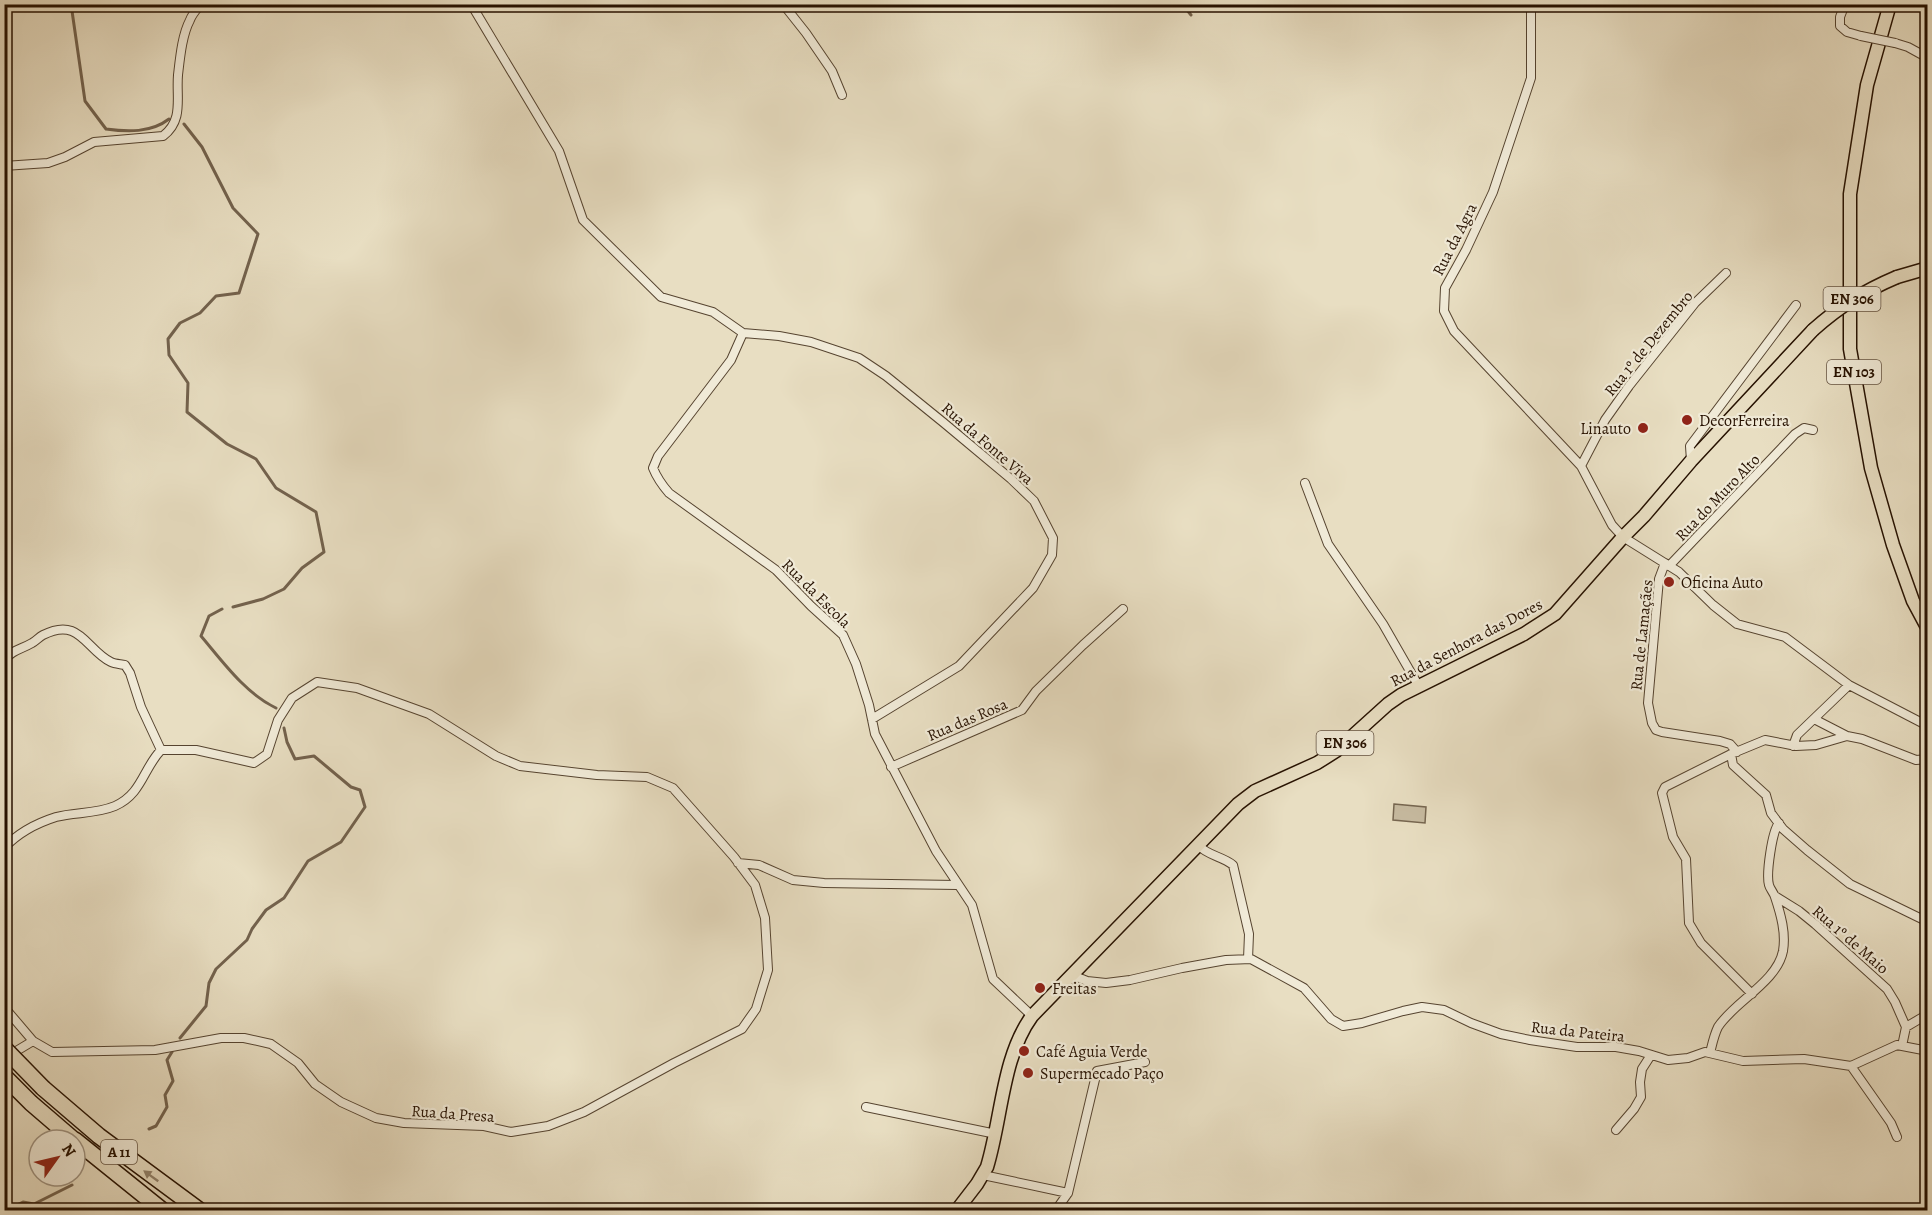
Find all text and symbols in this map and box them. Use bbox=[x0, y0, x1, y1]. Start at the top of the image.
street label: Rua da Agra bbox=[1427, 199, 1483, 279]
street label: Rua 1º de Dezembro bbox=[1599, 286, 1698, 401]
road number: EN 306 bbox=[1824, 287, 1880, 311]
road number: EN 103 bbox=[1827, 360, 1881, 384]
street label: Rua da Fonte Viva bbox=[937, 398, 1039, 490]
place label: DecorFerreira bbox=[1699, 410, 1790, 432]
marker: DecorFerreira bbox=[1680, 413, 1694, 427]
place label: Linauto bbox=[1580, 418, 1631, 440]
marker: Linauto bbox=[1636, 421, 1650, 435]
street label: Rua do Muro Alto bbox=[1670, 449, 1765, 546]
street label: Rua da Escola bbox=[777, 554, 856, 634]
place label: Oficina Auto bbox=[1681, 572, 1763, 594]
marker: Oficina Auto bbox=[1662, 575, 1676, 589]
street label: Rua de Lamaçães bbox=[1625, 578, 1659, 692]
street label: Rua da Senhora das Dores bbox=[1387, 593, 1546, 692]
street label: Rua das Rosa bbox=[924, 693, 1011, 747]
road number: EN 306 bbox=[1316, 731, 1374, 755]
street label: Rua 1º de Maio bbox=[1807, 900, 1893, 979]
place label: Freitas bbox=[1052, 978, 1097, 1000]
marker: Freitas bbox=[1033, 981, 1047, 995]
street label: Rua da Pateira bbox=[1530, 1016, 1626, 1048]
place label: Café Aguia Verde bbox=[1036, 1041, 1147, 1063]
marker: Café Aguia Verde bbox=[1017, 1044, 1031, 1058]
place label: Supermecado Paço bbox=[1040, 1063, 1164, 1085]
marker: Supermecado Paço bbox=[1021, 1066, 1035, 1080]
street label: Rua da Presa bbox=[411, 1100, 496, 1128]
north arrow bbox=[27, 1128, 87, 1188]
text: N bbox=[56, 1139, 81, 1161]
road number: A 11 bbox=[101, 1140, 137, 1164]
one-way arrow bbox=[144, 1171, 159, 1183]

